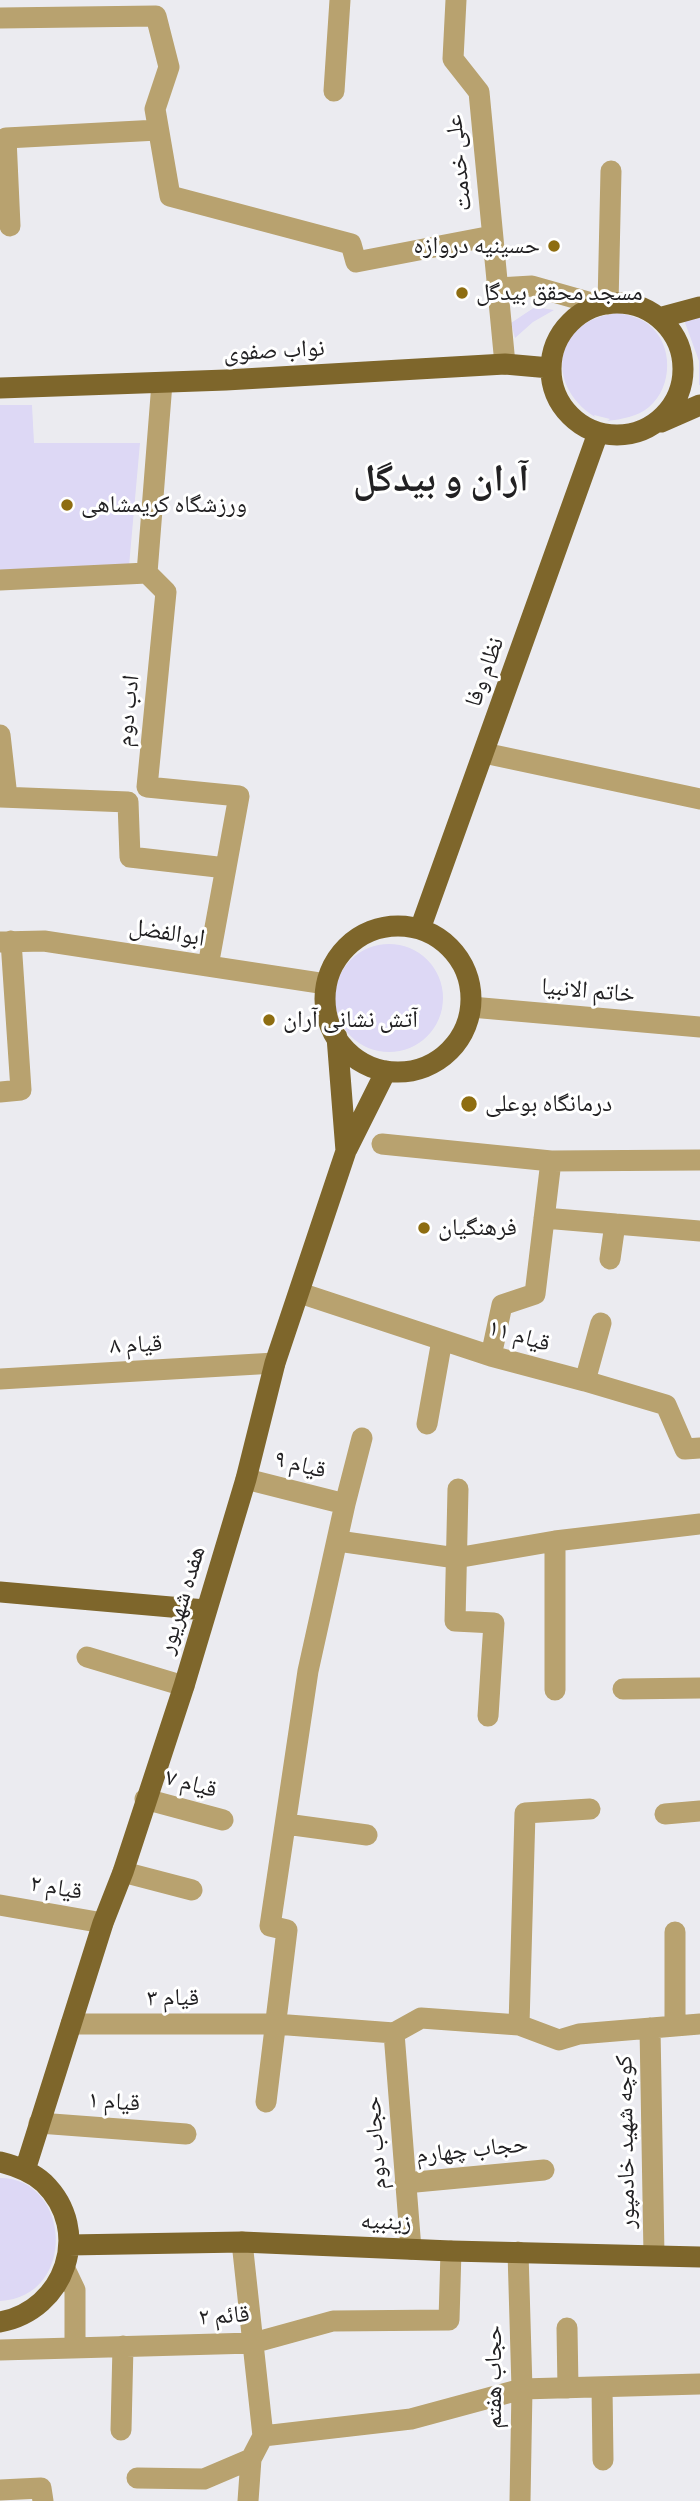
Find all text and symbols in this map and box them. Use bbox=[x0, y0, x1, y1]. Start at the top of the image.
street label: علی خدمت bbox=[440, 113, 478, 213]
place label: حسینیه دروازه bbox=[413, 232, 540, 260]
marker: حسینیه دروازه bbox=[546, 238, 562, 254]
place label: مسجد محقق بیدگل bbox=[476, 279, 643, 307]
marker: مسجد محقق بیدگل bbox=[454, 285, 470, 301]
street label: نواب صفوی bbox=[223, 334, 325, 368]
district label: آران و بیدگل bbox=[353, 457, 529, 503]
place label: ورزشگاه کریمشاهی bbox=[81, 491, 247, 519]
marker: ورزشگاه کریمشاهی bbox=[59, 497, 75, 513]
street label: نظام وفا bbox=[459, 633, 511, 711]
street label: ادب دوم bbox=[110, 674, 146, 748]
street label: ابوالفضل bbox=[127, 913, 207, 953]
street label: خاتم الانبیا bbox=[540, 973, 636, 1009]
place label: آتش نشانی آران bbox=[283, 1006, 418, 1034]
marker: آتش نشانی آران bbox=[261, 1012, 277, 1028]
place label: درمانگاه بوعلی bbox=[485, 1090, 612, 1118]
marker: درمانگاه بوعلی bbox=[459, 1094, 479, 1114]
place label: فرهنگیان bbox=[438, 1214, 517, 1242]
marker: فرهنگیان bbox=[416, 1220, 432, 1236]
street label: قیام ۱۱ bbox=[485, 1313, 553, 1359]
street label: قیام ۸ bbox=[109, 1329, 163, 1361]
street label: قیام ۹ bbox=[271, 1445, 329, 1485]
street label: هفده شهریور bbox=[152, 1543, 212, 1657]
street label: قیام ۷ bbox=[162, 1763, 220, 1805]
street label: قیام ۲ bbox=[28, 1869, 84, 1907]
street label: قیام ۳ bbox=[147, 1984, 199, 2012]
street label: کوچه شهید خادمپور bbox=[610, 2055, 642, 2229]
street label: قیام ۱ bbox=[87, 2086, 141, 2118]
street label: حجاب دوم bbox=[358, 2095, 394, 2191]
street label: حجاب چهارم bbox=[415, 2130, 529, 2170]
street label: زینبیه bbox=[360, 2207, 412, 2237]
street label: قائم ۲ bbox=[197, 2300, 251, 2332]
street label: حجاب هفتم bbox=[480, 2325, 508, 2429]

